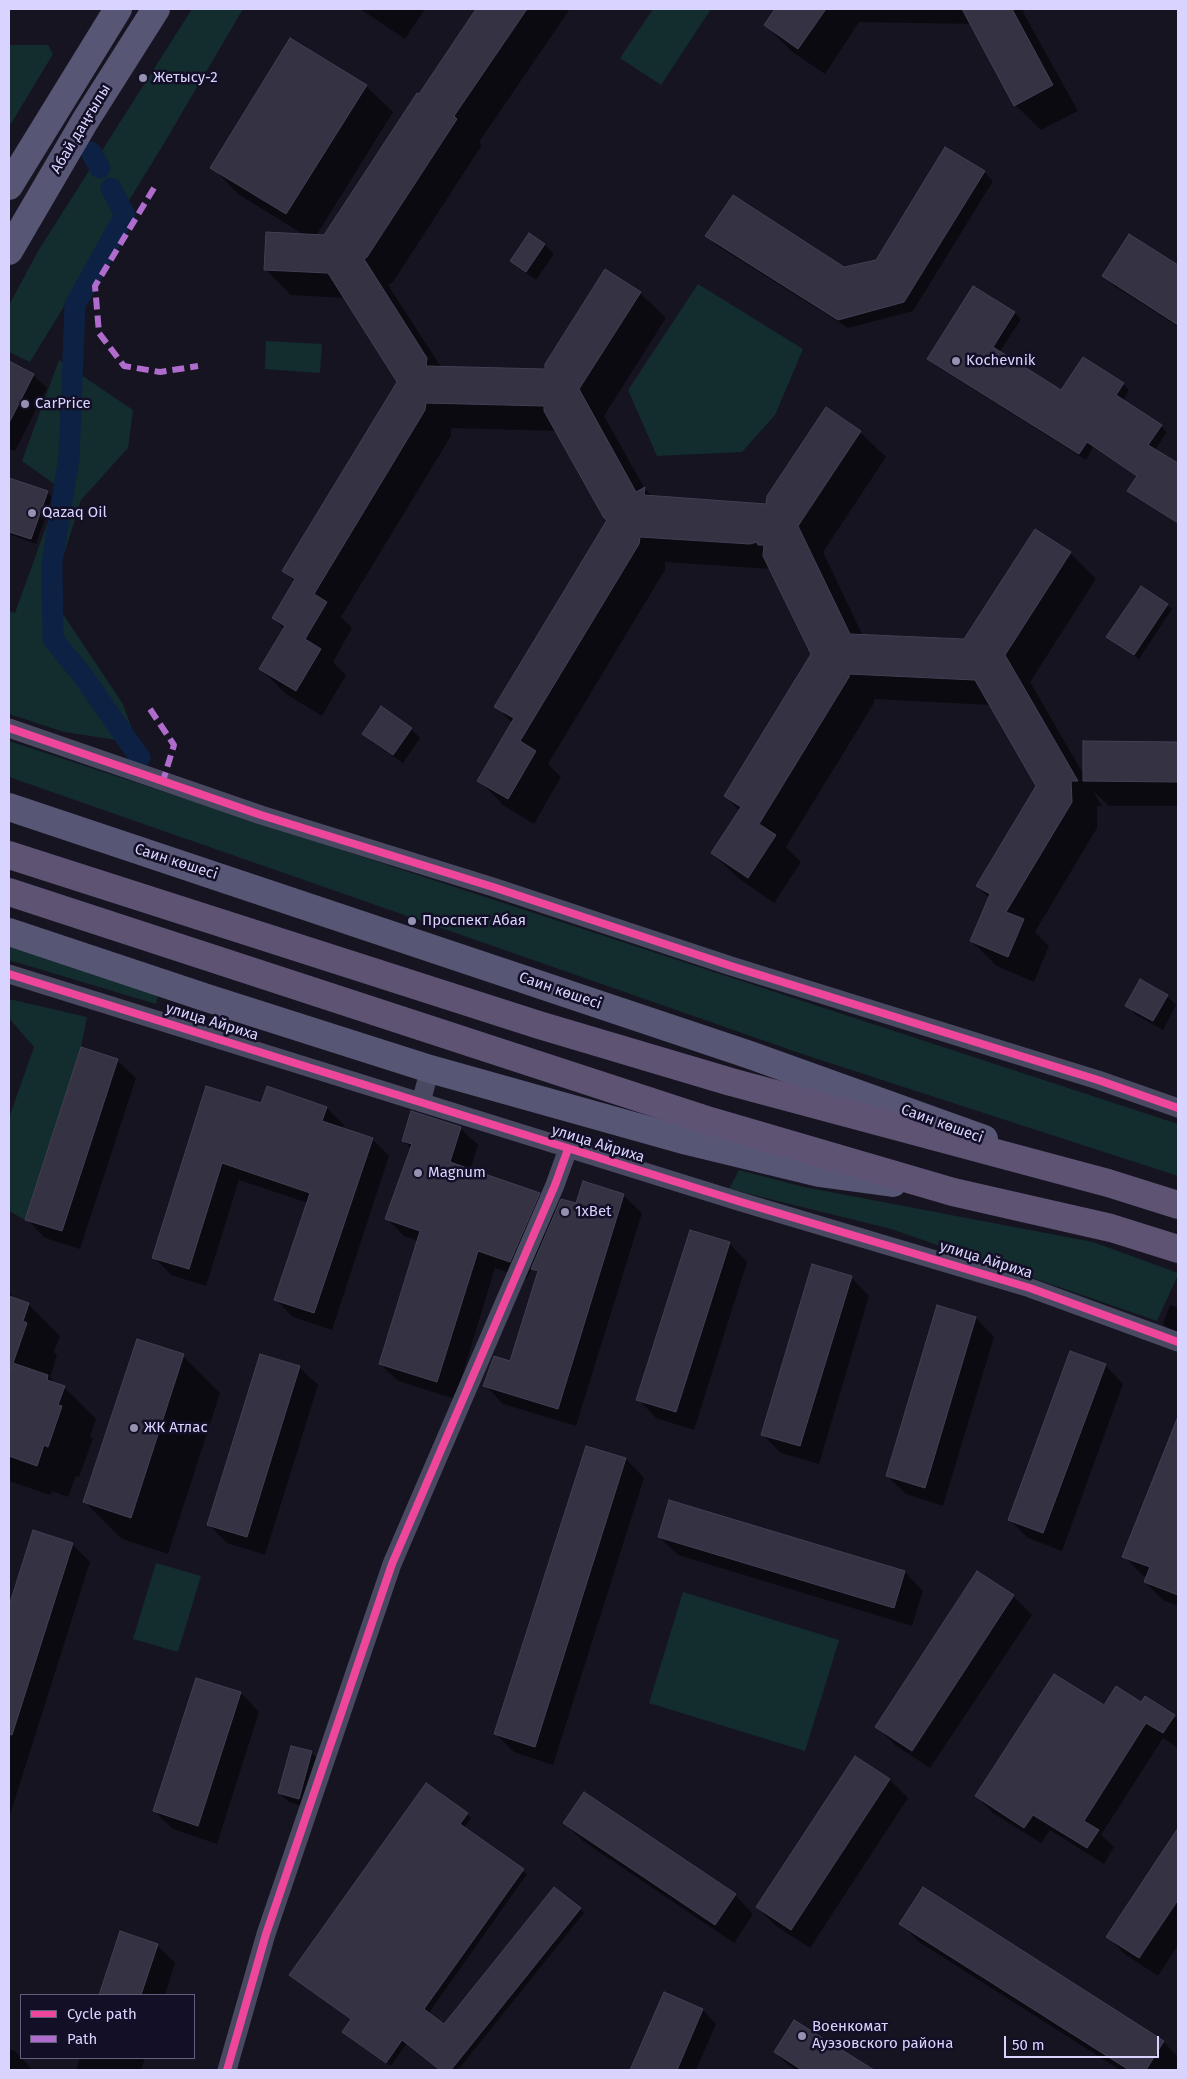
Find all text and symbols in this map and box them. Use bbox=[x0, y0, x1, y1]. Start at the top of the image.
place label: Жетысу-2 bbox=[153, 69, 218, 87]
marker: Жетысу-2 bbox=[137, 72, 149, 84]
street label: Абай даңғылы bbox=[47, 81, 115, 177]
place label: Kochevnik bbox=[966, 352, 1036, 370]
marker: Kochevnik bbox=[950, 355, 962, 367]
place label: CarPrice bbox=[35, 395, 91, 413]
marker: CarPrice bbox=[19, 398, 31, 410]
place label: Qazaq Oil bbox=[42, 504, 107, 522]
marker: Qazaq Oil bbox=[26, 507, 38, 519]
street label: Саин көшесі bbox=[132, 840, 220, 884]
place label: Проспект Абая bbox=[422, 912, 526, 930]
marker: Проспект Абая bbox=[406, 915, 418, 927]
street label: Саин көшесі bbox=[516, 968, 604, 1014]
street label: улица Айриха bbox=[163, 999, 261, 1045]
street label: Саин көшесі bbox=[898, 1101, 986, 1147]
street label: улица Айриха bbox=[549, 1121, 647, 1167]
place label: Magnum bbox=[428, 1164, 486, 1182]
marker: Magnum bbox=[412, 1167, 424, 1179]
place label: 1xBet bbox=[575, 1203, 611, 1221]
marker: 1xBet bbox=[559, 1206, 571, 1218]
street label: улица Айриха bbox=[937, 1237, 1035, 1283]
place label: ЖК Атлас bbox=[144, 1419, 208, 1437]
marker: ЖК Атлас bbox=[128, 1422, 140, 1434]
legend bbox=[20, 1994, 195, 2059]
text: Cycle path bbox=[67, 2005, 137, 2023]
place label: Военкомат Ауэзовского района bbox=[812, 2018, 953, 2053]
scale bar bbox=[1007, 2026, 1162, 2058]
text: Path bbox=[67, 2030, 97, 2048]
marker: Военкомат Ауэзовского района bbox=[796, 2030, 808, 2042]
text: 50 m bbox=[1012, 2036, 1045, 2054]

